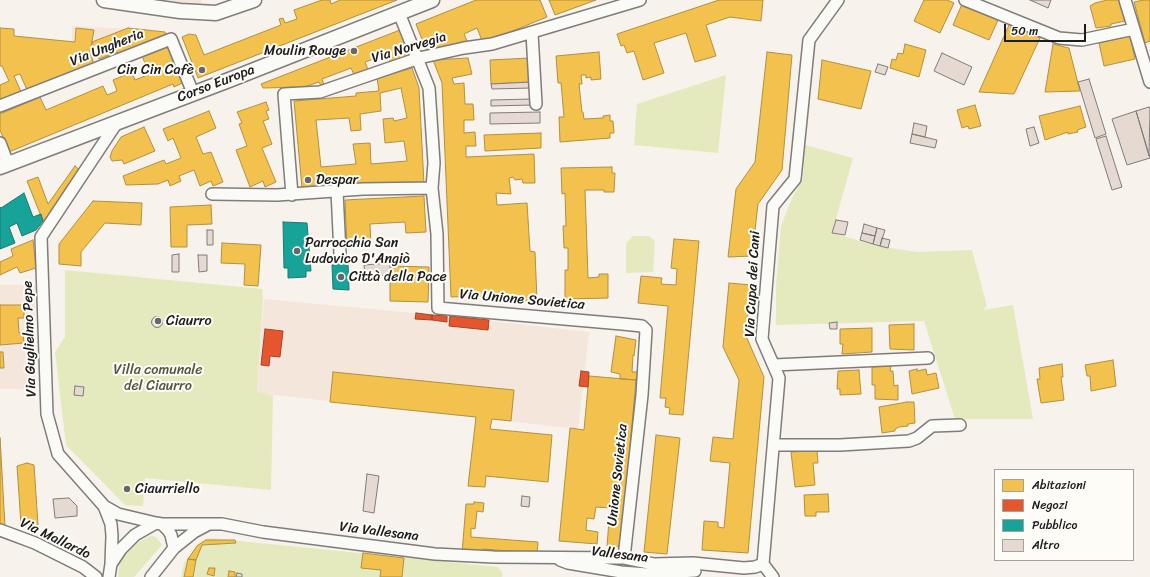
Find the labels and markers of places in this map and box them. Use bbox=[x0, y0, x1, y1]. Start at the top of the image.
place label: Moulin Rouge bbox=[264, 43, 346, 59]
marker: Moulin Rouge bbox=[349, 46, 359, 56]
place label: Cin Cin Cafè bbox=[117, 62, 194, 78]
marker: Cin Cin Cafè bbox=[197, 65, 207, 75]
place label: Despar bbox=[316, 172, 358, 188]
marker: Despar bbox=[303, 175, 313, 185]
place label: Parrocchia San Ludovico D'Angiò bbox=[305, 235, 410, 268]
marker: Parrocchia San Ludovico D'Angiò bbox=[292, 246, 302, 256]
place label: Città della Pace bbox=[349, 269, 447, 285]
marker: Città della Pace bbox=[336, 272, 346, 282]
place label: Ciaurro bbox=[166, 313, 212, 329]
marker: Ciaurro bbox=[153, 316, 163, 326]
place label: Ciaurriello bbox=[135, 481, 200, 497]
marker: Ciaurriello bbox=[122, 484, 132, 494]

